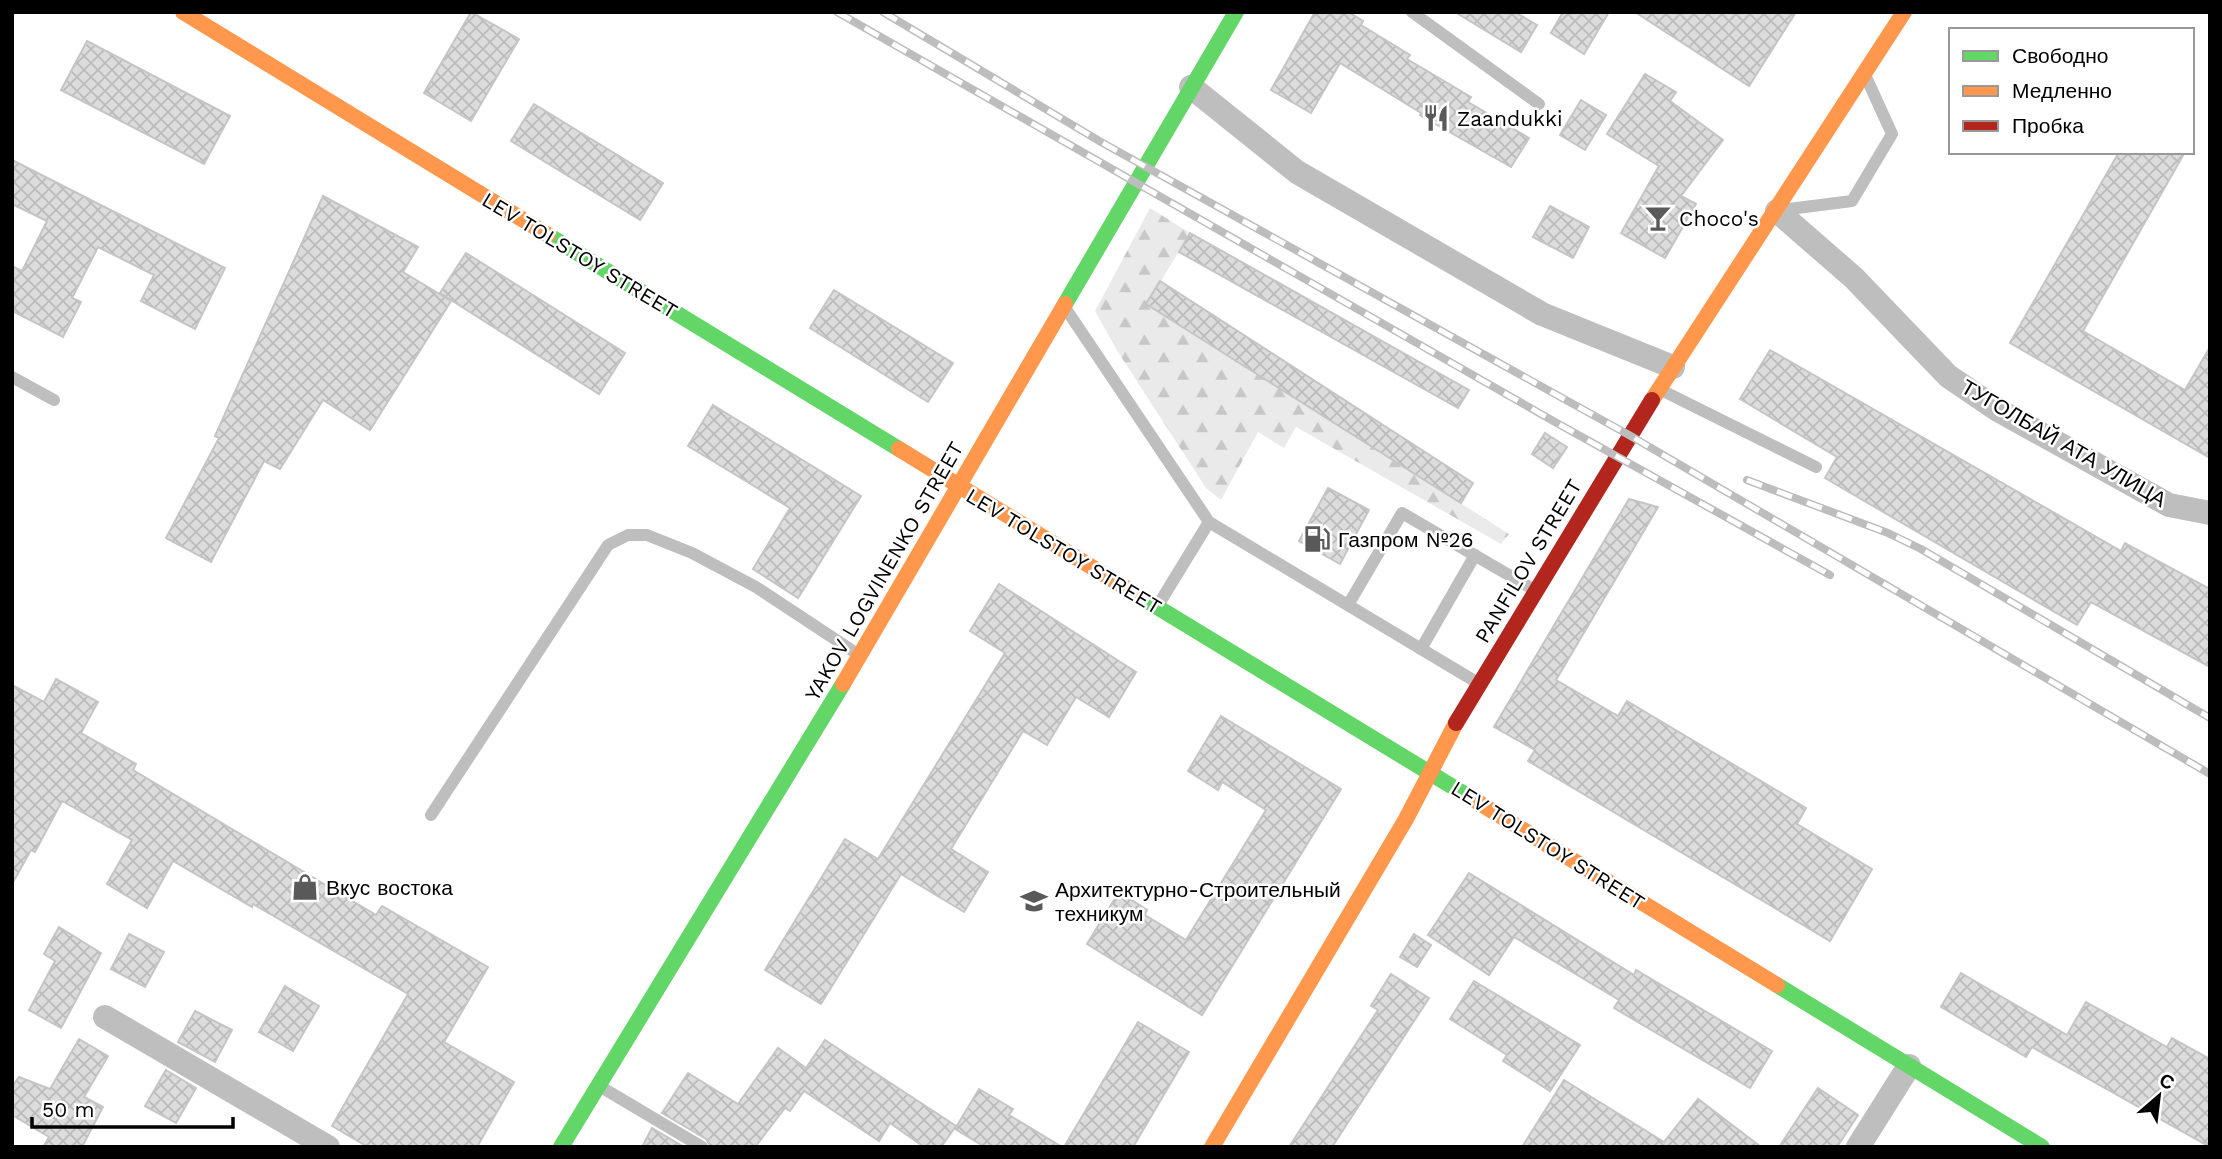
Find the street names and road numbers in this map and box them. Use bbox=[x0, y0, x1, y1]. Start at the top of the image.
street label: LEV TOLSTOY STREET bbox=[478, 187, 683, 323]
street label: ТУГОЛБАЙ АТА УЛИЦА bbox=[1957, 374, 2171, 512]
street label: YAKOV LOGVINENKO STREET bbox=[799, 437, 969, 705]
street label: PANFILOV STREET bbox=[1469, 474, 1587, 647]
street label: LEV TOLSTOY STREET bbox=[962, 483, 1167, 619]
street label: LEV TOLSTOY STREET bbox=[1447, 775, 1650, 915]

